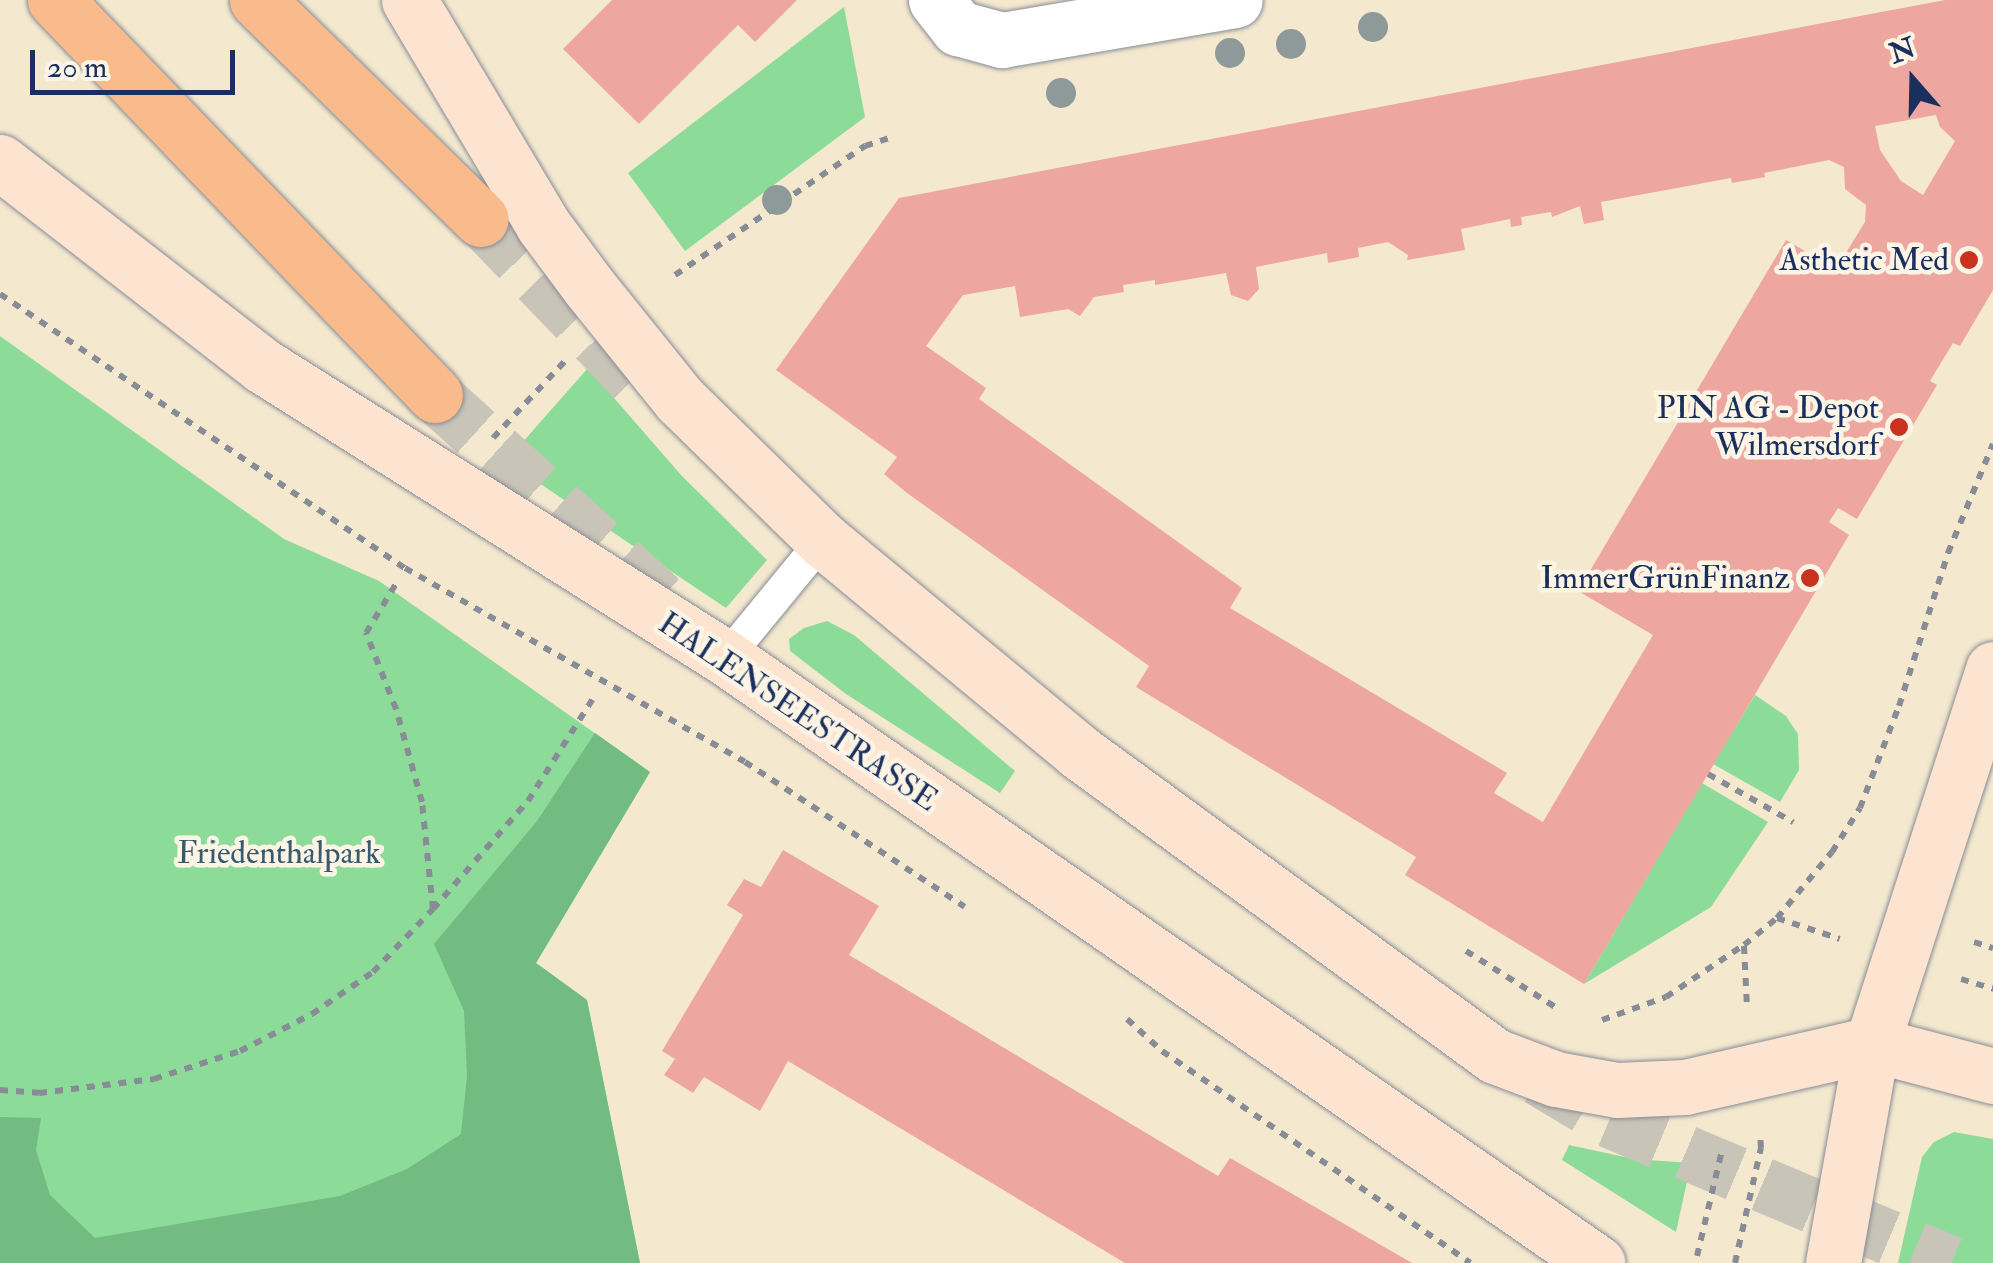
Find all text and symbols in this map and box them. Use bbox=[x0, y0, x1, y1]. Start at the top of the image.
scale bar bbox=[35, 30, 240, 92]
north arrow bbox=[1863, 30, 1963, 130]
text: N bbox=[1885, 31, 1920, 72]
text: 20 m bbox=[47, 49, 107, 86]
place label: Asthetic Med bbox=[1779, 241, 1949, 279]
marker: Asthetic Med bbox=[1958, 249, 1980, 271]
place label: PIN AG - Depot Wilmersdorf bbox=[1657, 390, 1879, 465]
marker: PIN AG - Depot Wilmersdorf bbox=[1888, 416, 1910, 438]
place label: ImmerGrünFinanz bbox=[1540, 559, 1790, 597]
marker: ImmerGrünFinanz bbox=[1799, 567, 1821, 589]
street label: HALENSEESTRASSE bbox=[651, 604, 945, 820]
park label: Friedenthalpark bbox=[177, 834, 381, 872]

